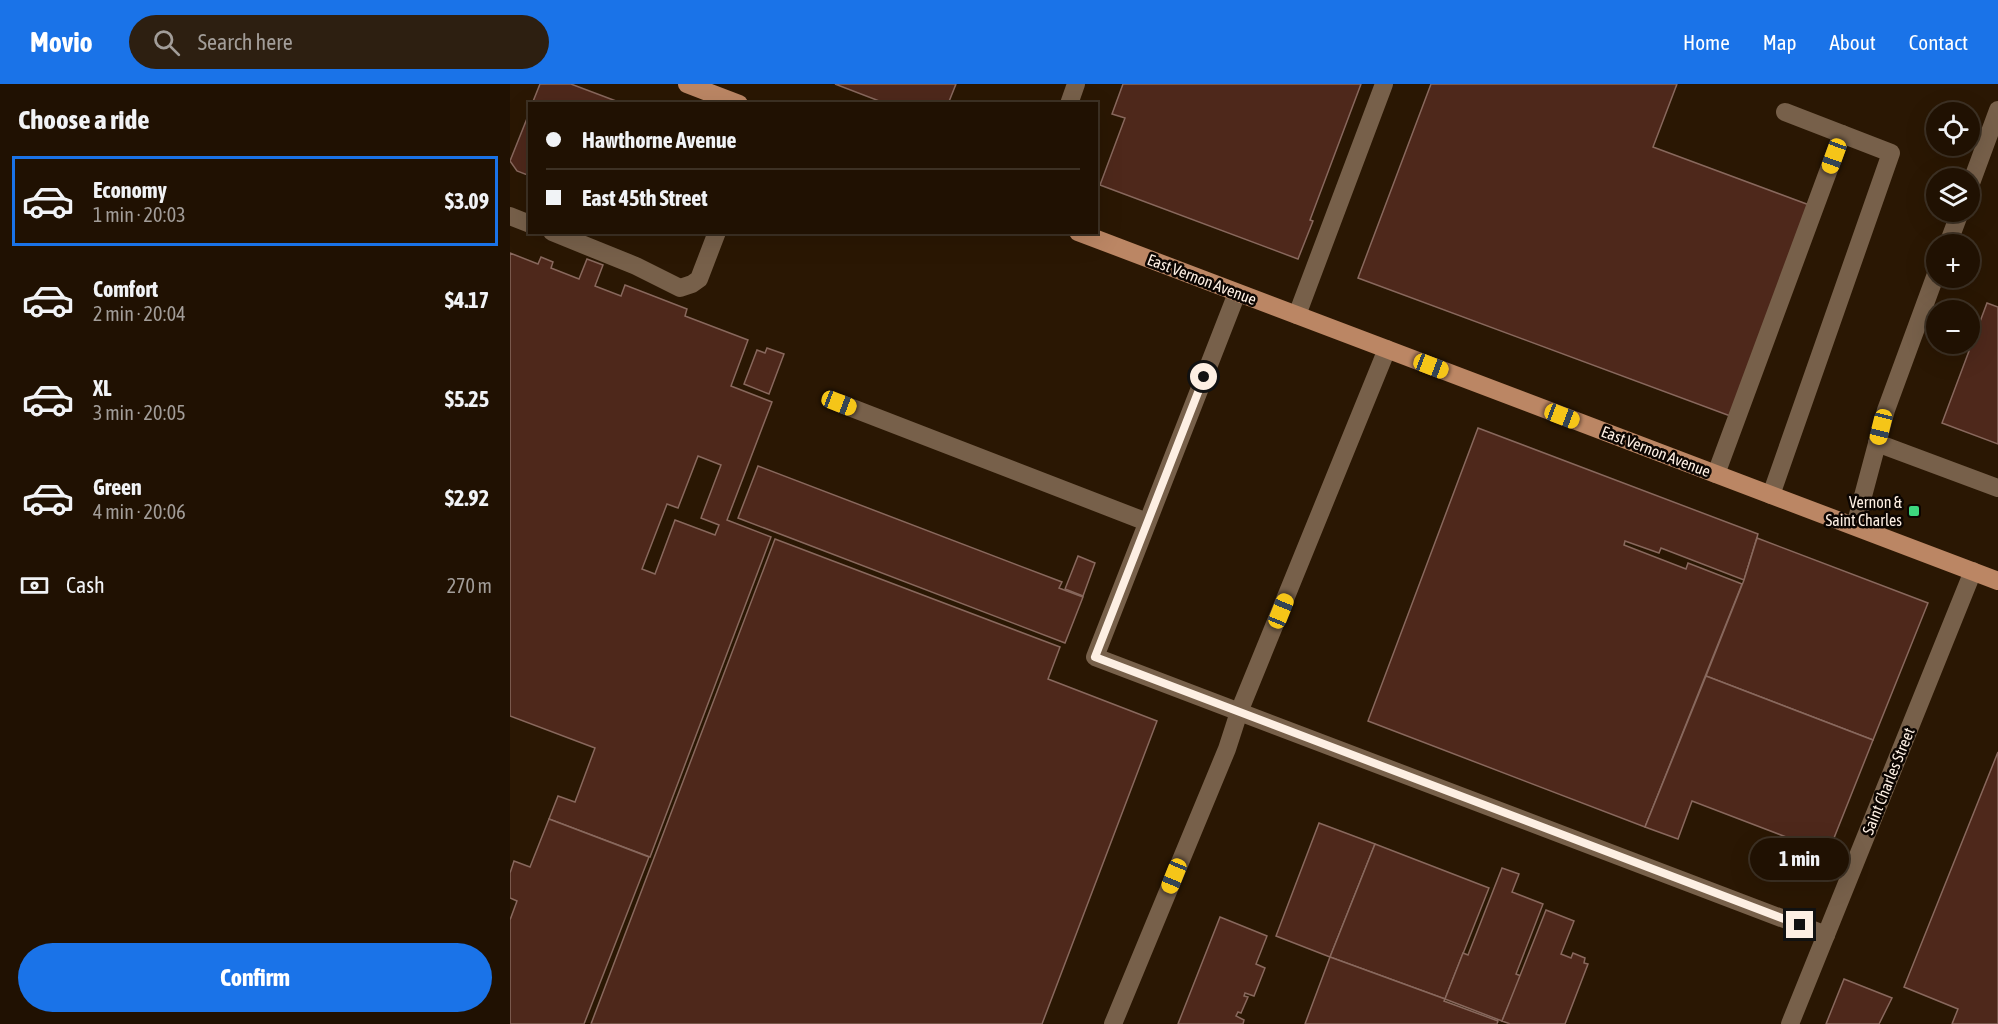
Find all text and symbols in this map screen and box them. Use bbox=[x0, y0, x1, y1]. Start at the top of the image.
search box bbox=[129, 15, 549, 69]
text: Movio bbox=[30, 26, 93, 58]
icon: search bbox=[150, 26, 183, 59]
text: Search here bbox=[198, 29, 293, 55]
text: Home bbox=[1683, 30, 1730, 54]
text: Map bbox=[1763, 30, 1797, 54]
text: About bbox=[1830, 30, 1876, 54]
text: Contact bbox=[1909, 30, 1968, 54]
map controls bbox=[1926, 102, 1980, 354]
button: locate bbox=[1926, 102, 1980, 156]
text: Choose a ride bbox=[18, 104, 150, 135]
text: Hawthorne Avenue bbox=[582, 127, 737, 153]
car bbox=[1819, 136, 1849, 176]
button: layers bbox=[1926, 168, 1980, 222]
icon: car bbox=[21, 174, 75, 228]
text: Economy bbox=[93, 177, 167, 203]
text: East 45th Street bbox=[582, 185, 708, 211]
text: $3.09 bbox=[445, 188, 489, 214]
text: 1 min · 20:03 bbox=[93, 203, 186, 226]
button: + bbox=[1926, 234, 1980, 288]
street label: East Vernon Avenue bbox=[1145, 250, 1259, 308]
icon: car bbox=[21, 273, 75, 327]
text: Comfort bbox=[93, 276, 158, 302]
text: $4.17 bbox=[445, 287, 489, 313]
button: − bbox=[1926, 300, 1980, 354]
text: 2 min · 20:04 bbox=[93, 302, 186, 325]
car bbox=[1411, 351, 1451, 381]
route start bbox=[1190, 363, 1217, 390]
icon: car bbox=[21, 372, 75, 426]
text: XL bbox=[93, 375, 111, 401]
text: $5.25 bbox=[445, 386, 489, 412]
car bbox=[819, 388, 859, 418]
text: 3 min · 20:05 bbox=[93, 401, 186, 424]
car bbox=[1542, 401, 1582, 431]
car bbox=[1868, 407, 1894, 447]
street label: East Vernon Avenue bbox=[1599, 422, 1713, 480]
icon: car bbox=[21, 471, 75, 525]
text: Green bbox=[93, 474, 142, 500]
text: $2.92 bbox=[445, 485, 489, 511]
place label: Vernon & Saint Charles bbox=[1825, 493, 1903, 529]
text: 4 min · 20:06 bbox=[93, 500, 186, 523]
marker: Vernon & Saint Charles bbox=[1907, 504, 1921, 518]
icon: cash bbox=[18, 569, 51, 602]
text: Cash bbox=[66, 572, 105, 598]
text: 270 m bbox=[447, 574, 492, 597]
car bbox=[1266, 591, 1296, 631]
street label: Saint Charles Street bbox=[1858, 725, 1918, 837]
callout: 1 min bbox=[1750, 838, 1850, 880]
text: 1 min bbox=[1779, 847, 1820, 870]
car bbox=[1159, 856, 1189, 896]
route end bbox=[1786, 911, 1813, 938]
button: Confirm bbox=[18, 943, 492, 1012]

